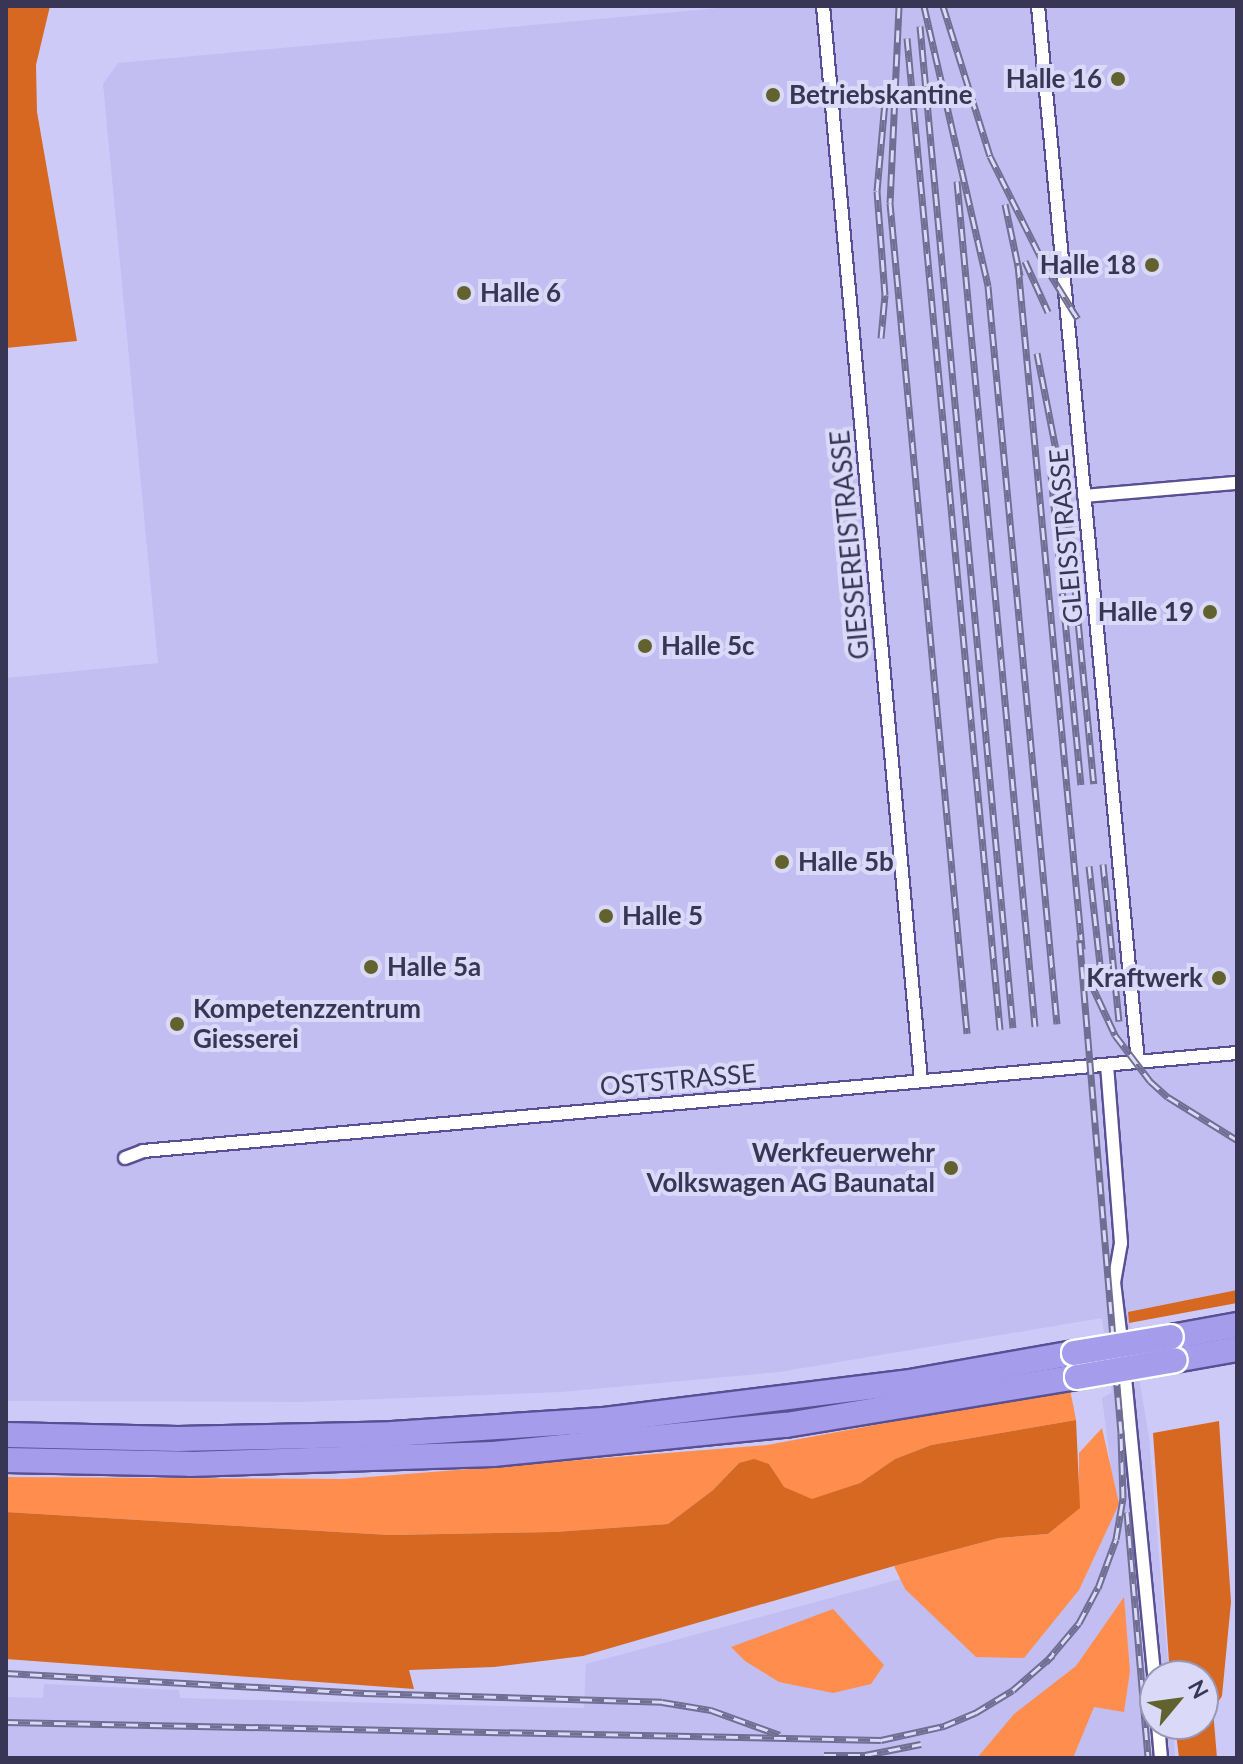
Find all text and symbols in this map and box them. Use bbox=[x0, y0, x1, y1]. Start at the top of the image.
place label: Halle 16 bbox=[1006, 63, 1102, 95]
marker: Halle 16 bbox=[1109, 70, 1127, 88]
place label: Betriebskantine bbox=[789, 79, 973, 111]
marker: Betriebskantine bbox=[764, 86, 782, 104]
place label: Halle 18 bbox=[1040, 249, 1136, 281]
marker: Halle 18 bbox=[1143, 256, 1161, 274]
place label: Halle 6 bbox=[480, 277, 561, 309]
marker: Halle 6 bbox=[455, 284, 473, 302]
street label: GIESSEREISTRASSE bbox=[824, 429, 876, 661]
street label: GLEISSTRASSE bbox=[1043, 447, 1089, 625]
place label: Halle 19 bbox=[1098, 596, 1194, 628]
marker: Halle 19 bbox=[1201, 603, 1219, 621]
place label: Halle 5c bbox=[661, 630, 755, 662]
marker: Halle 5c bbox=[636, 637, 654, 655]
place label: Halle 5b bbox=[798, 846, 894, 878]
marker: Halle 5b bbox=[773, 853, 791, 871]
place label: Halle 5 bbox=[622, 900, 703, 932]
marker: Halle 5 bbox=[597, 907, 615, 925]
place label: Halle 5a bbox=[387, 951, 481, 983]
marker: Halle 5a bbox=[362, 958, 380, 976]
place label: Kraftwerk bbox=[1086, 962, 1203, 994]
marker: Kraftwerk bbox=[1210, 969, 1228, 987]
place label: Kompetenzzentrum Giesserei bbox=[193, 993, 421, 1054]
marker: Kompetenzzentrum Giesserei bbox=[168, 1015, 186, 1033]
street label: OSTSTRASSE bbox=[599, 1058, 757, 1102]
place label: Werkfeuerwehr Volkswagen AG Baunatal bbox=[646, 1137, 935, 1198]
marker: Werkfeuerwehr Volkswagen AG Baunatal bbox=[942, 1159, 960, 1177]
north arrow bbox=[1139, 1660, 1219, 1740]
text: N bbox=[1183, 1675, 1215, 1703]

